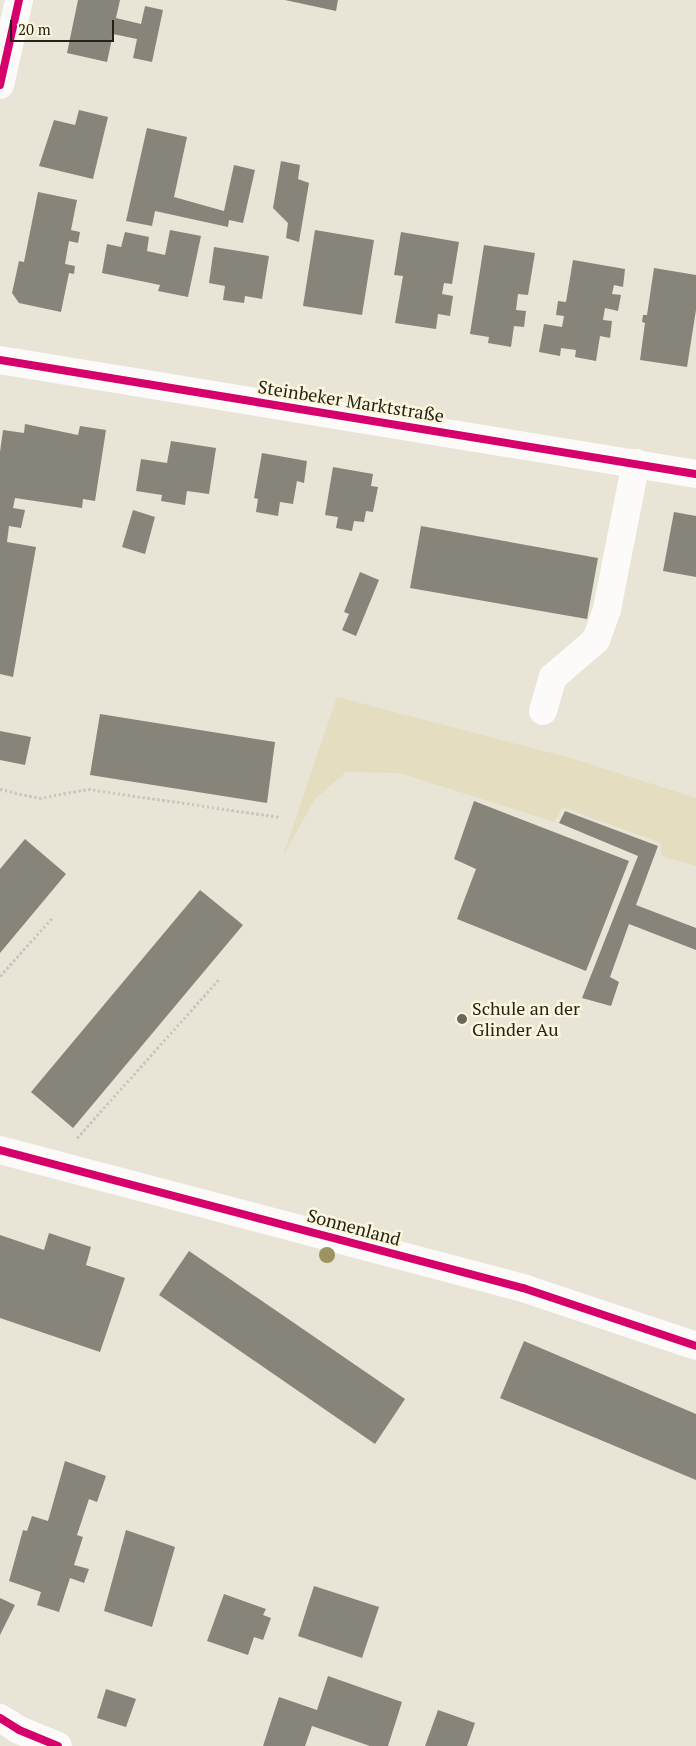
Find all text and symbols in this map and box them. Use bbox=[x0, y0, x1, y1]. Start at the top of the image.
scale bar bbox=[12, 10, 116, 42]
text: 20 m bbox=[18, 19, 51, 39]
street label: Steinbeker Marktstraße bbox=[256, 376, 446, 426]
place label: Schule an der Glinder Au bbox=[472, 998, 580, 1040]
marker: Schule an der Glinder Au bbox=[456, 1013, 468, 1025]
street label: Sonnenland bbox=[305, 1204, 403, 1250]

